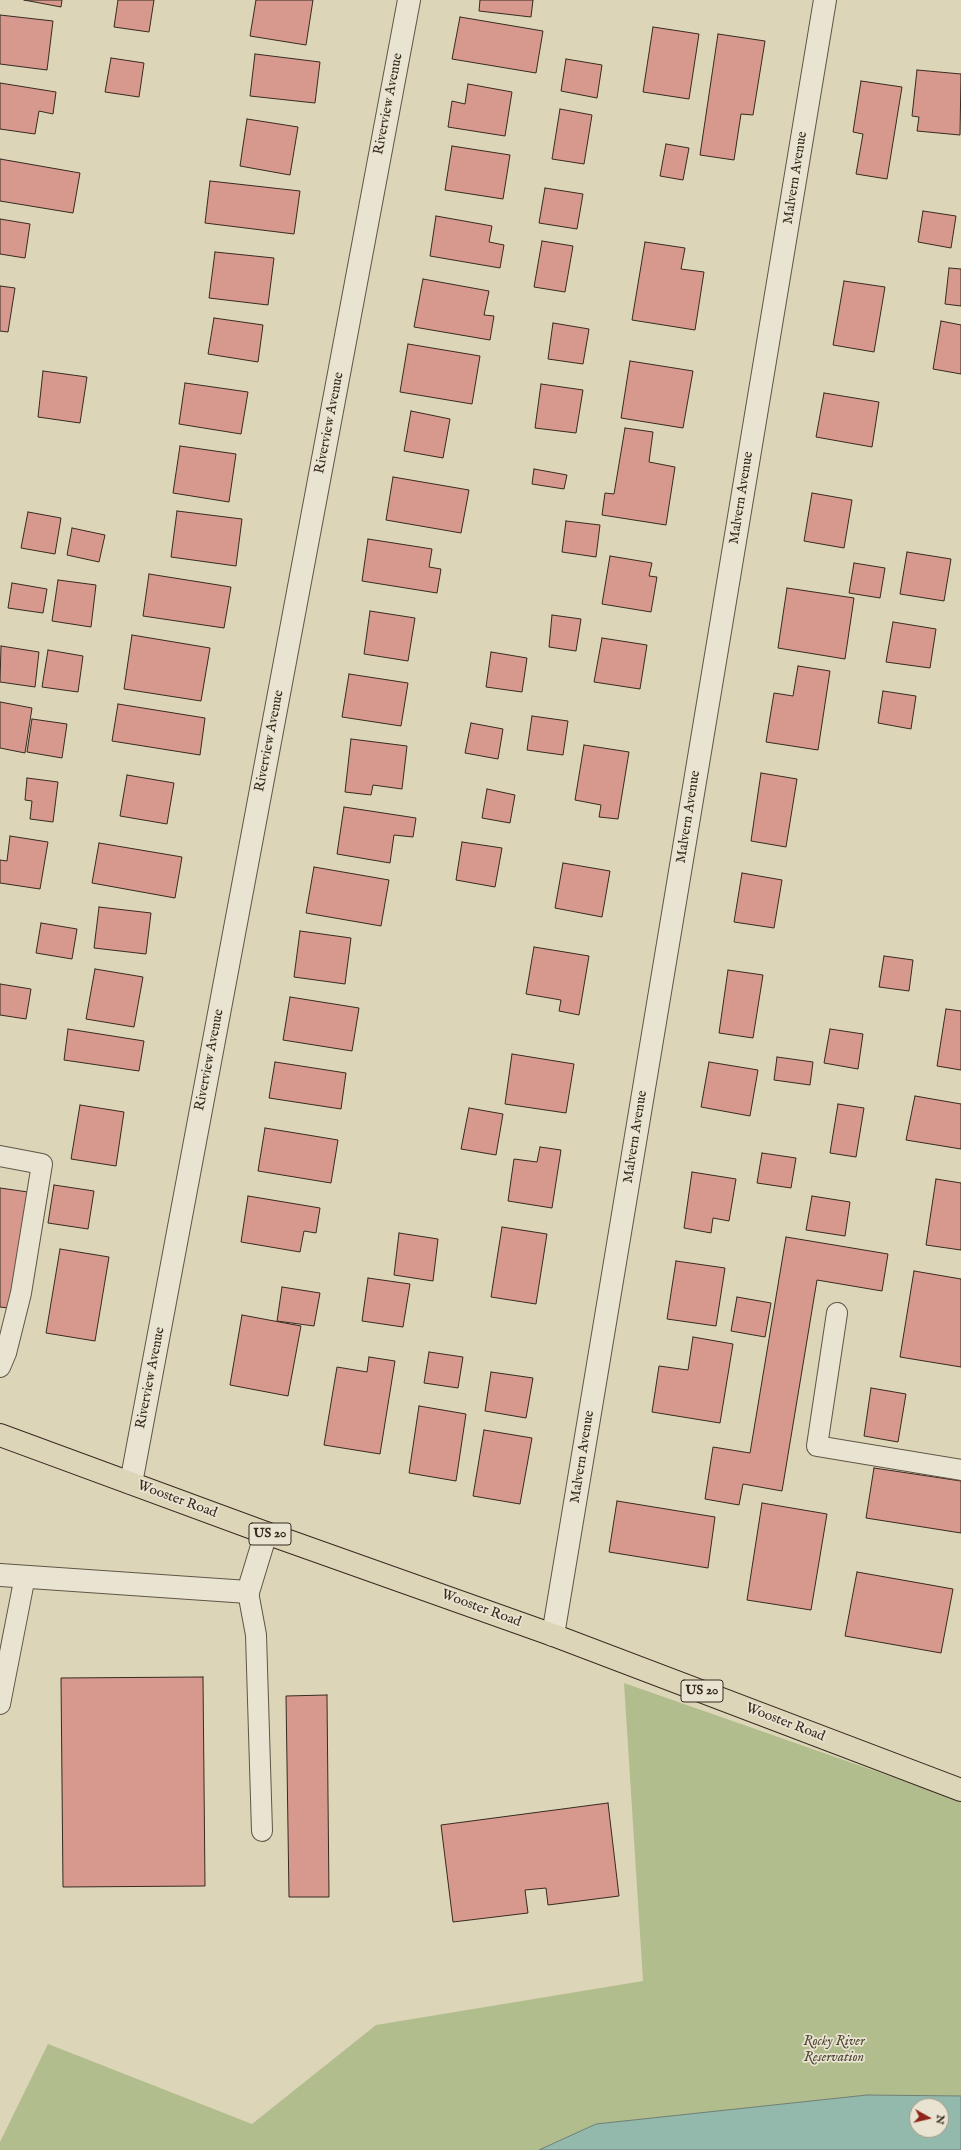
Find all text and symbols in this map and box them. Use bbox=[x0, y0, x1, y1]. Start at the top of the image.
street label: Riverview Avenue bbox=[371, 52, 407, 156]
street label: Malvern Avenue bbox=[780, 130, 812, 226]
street label: Riverview Avenue bbox=[312, 371, 348, 475]
street label: Malvern Avenue bbox=[726, 450, 758, 546]
street label: Riverview Avenue bbox=[252, 689, 288, 793]
street label: Malvern Avenue bbox=[673, 769, 705, 865]
street label: Riverview Avenue bbox=[192, 1008, 228, 1112]
street label: Malvern Avenue bbox=[620, 1089, 652, 1185]
street label: Riverview Avenue bbox=[133, 1326, 169, 1430]
street label: Malvern Avenue bbox=[567, 1409, 599, 1505]
street label: Wooster Road bbox=[135, 1478, 219, 1522]
road number: US 20 bbox=[249, 1523, 291, 1545]
street label: Wooster Road bbox=[439, 1587, 523, 1631]
road number: US 20 bbox=[681, 1680, 723, 1702]
street label: Wooster Road bbox=[743, 1700, 827, 1746]
park label: Rocky River Reservation bbox=[803, 2034, 865, 2066]
north arrow bbox=[909, 2098, 949, 2138]
text: N bbox=[932, 2114, 947, 2125]

